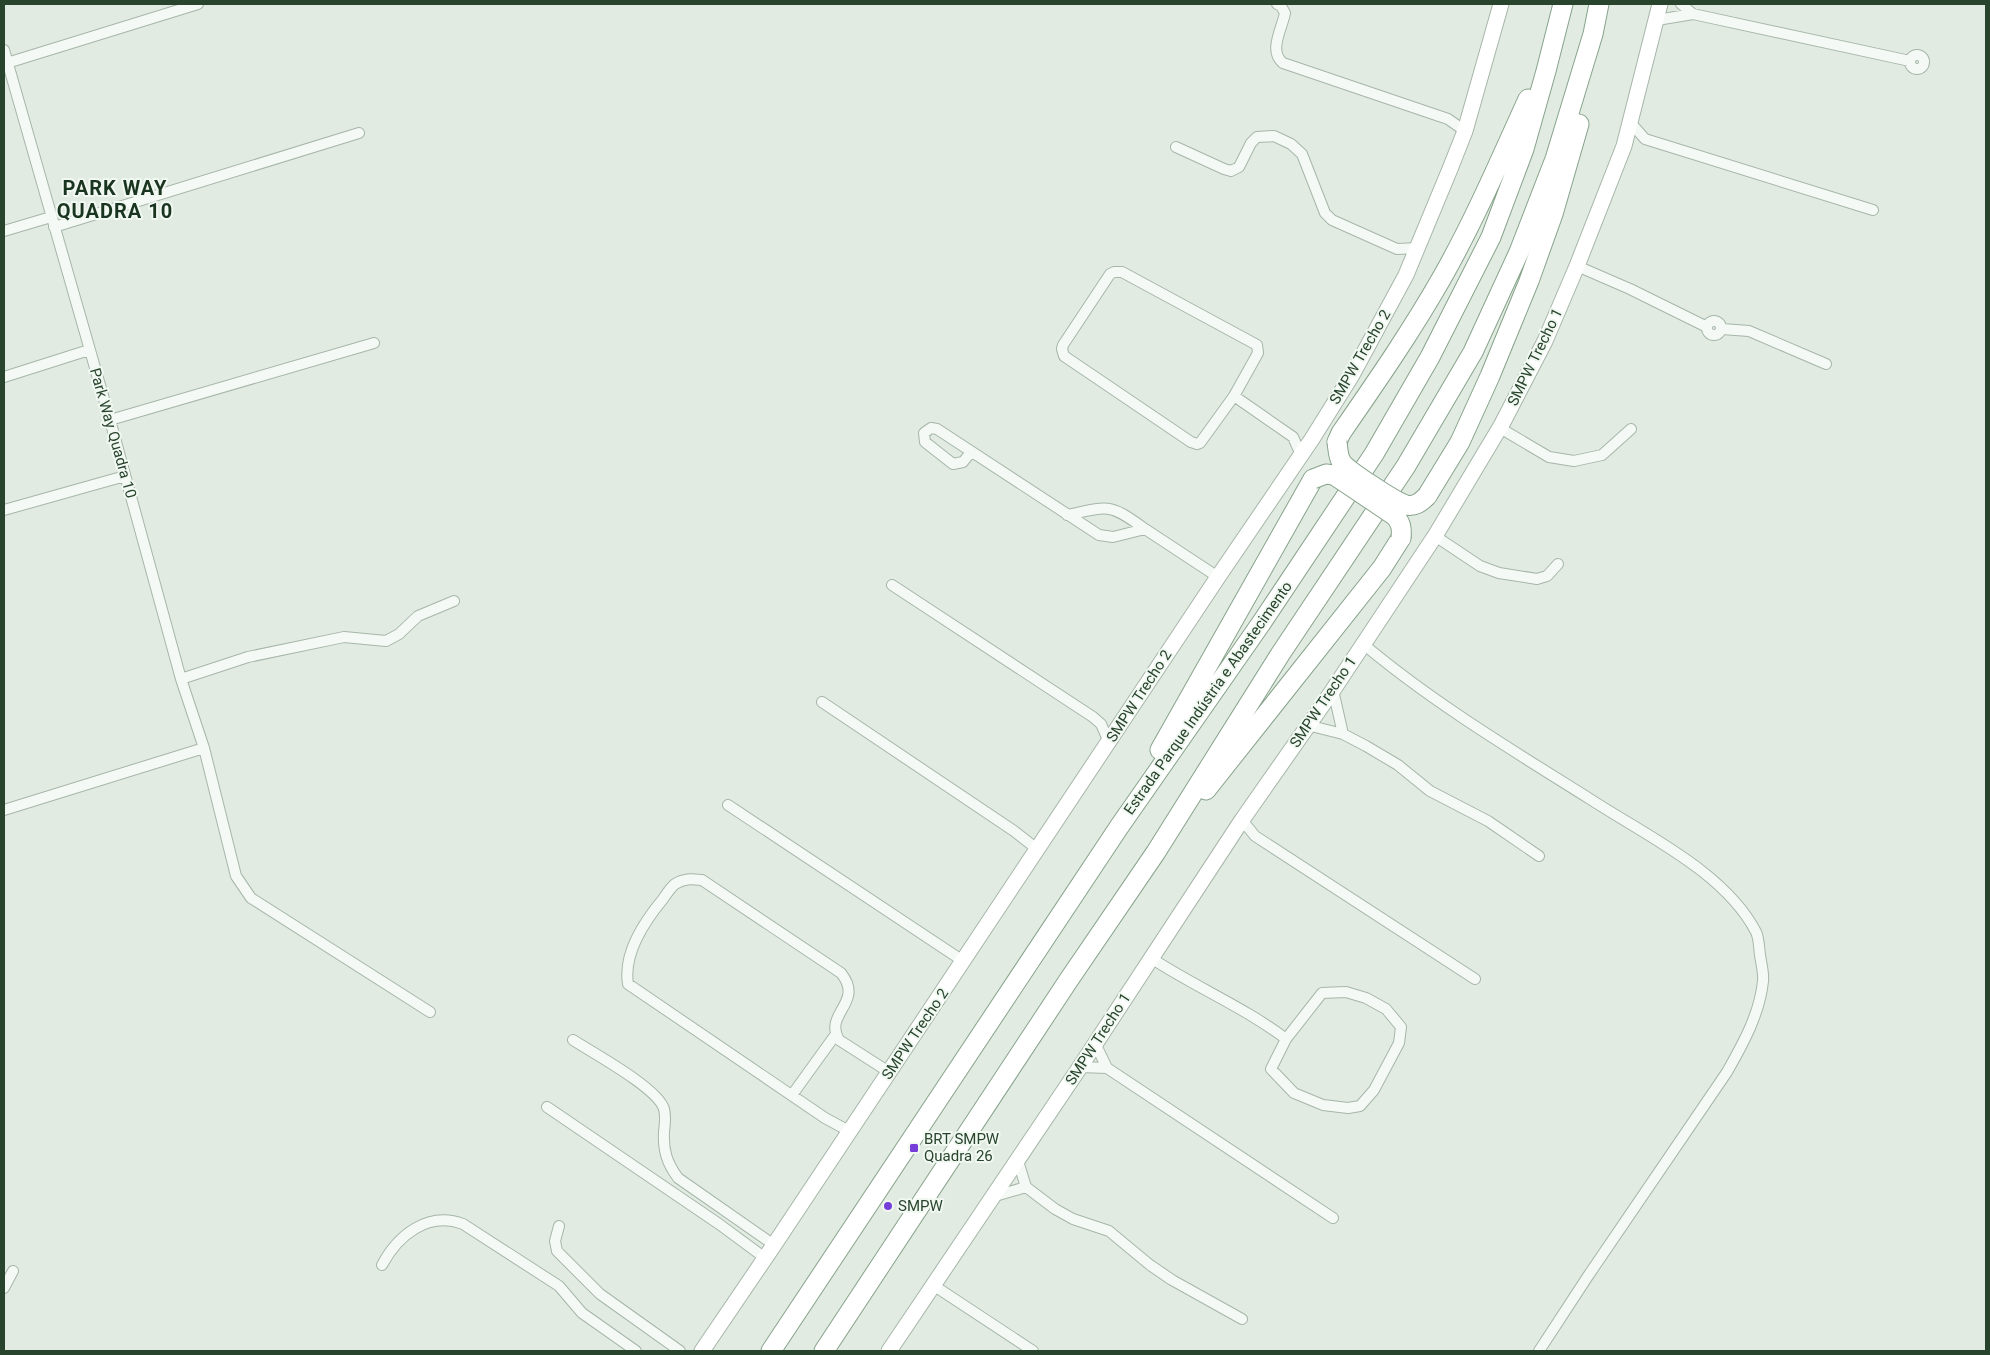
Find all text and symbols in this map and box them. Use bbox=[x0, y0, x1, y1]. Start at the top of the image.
district label: PARK WAY QUADRA 10 bbox=[57, 176, 173, 223]
street label: SMPW Trecho 1 bbox=[1504, 305, 1566, 409]
street label: SMPW Trecho 2 bbox=[1326, 306, 1394, 408]
street label: Park Way Quadra 10 bbox=[86, 366, 140, 500]
street label: Estrada Parque Indústria e Abastecimento bbox=[1120, 578, 1296, 818]
street label: SMPW Trecho 2 bbox=[1102, 647, 1176, 745]
street label: SMPW Trecho 1 bbox=[1286, 653, 1360, 751]
street label: SMPW Trecho 2 bbox=[878, 985, 952, 1083]
street label: SMPW Trecho 1 bbox=[1061, 990, 1135, 1088]
place label: BRT SMPW Quadra 26 bbox=[924, 1130, 999, 1165]
marker: BRT SMPW Quadra 26 bbox=[908, 1142, 920, 1154]
place label: SMPW bbox=[898, 1197, 943, 1215]
marker: SMPW bbox=[882, 1200, 894, 1212]

